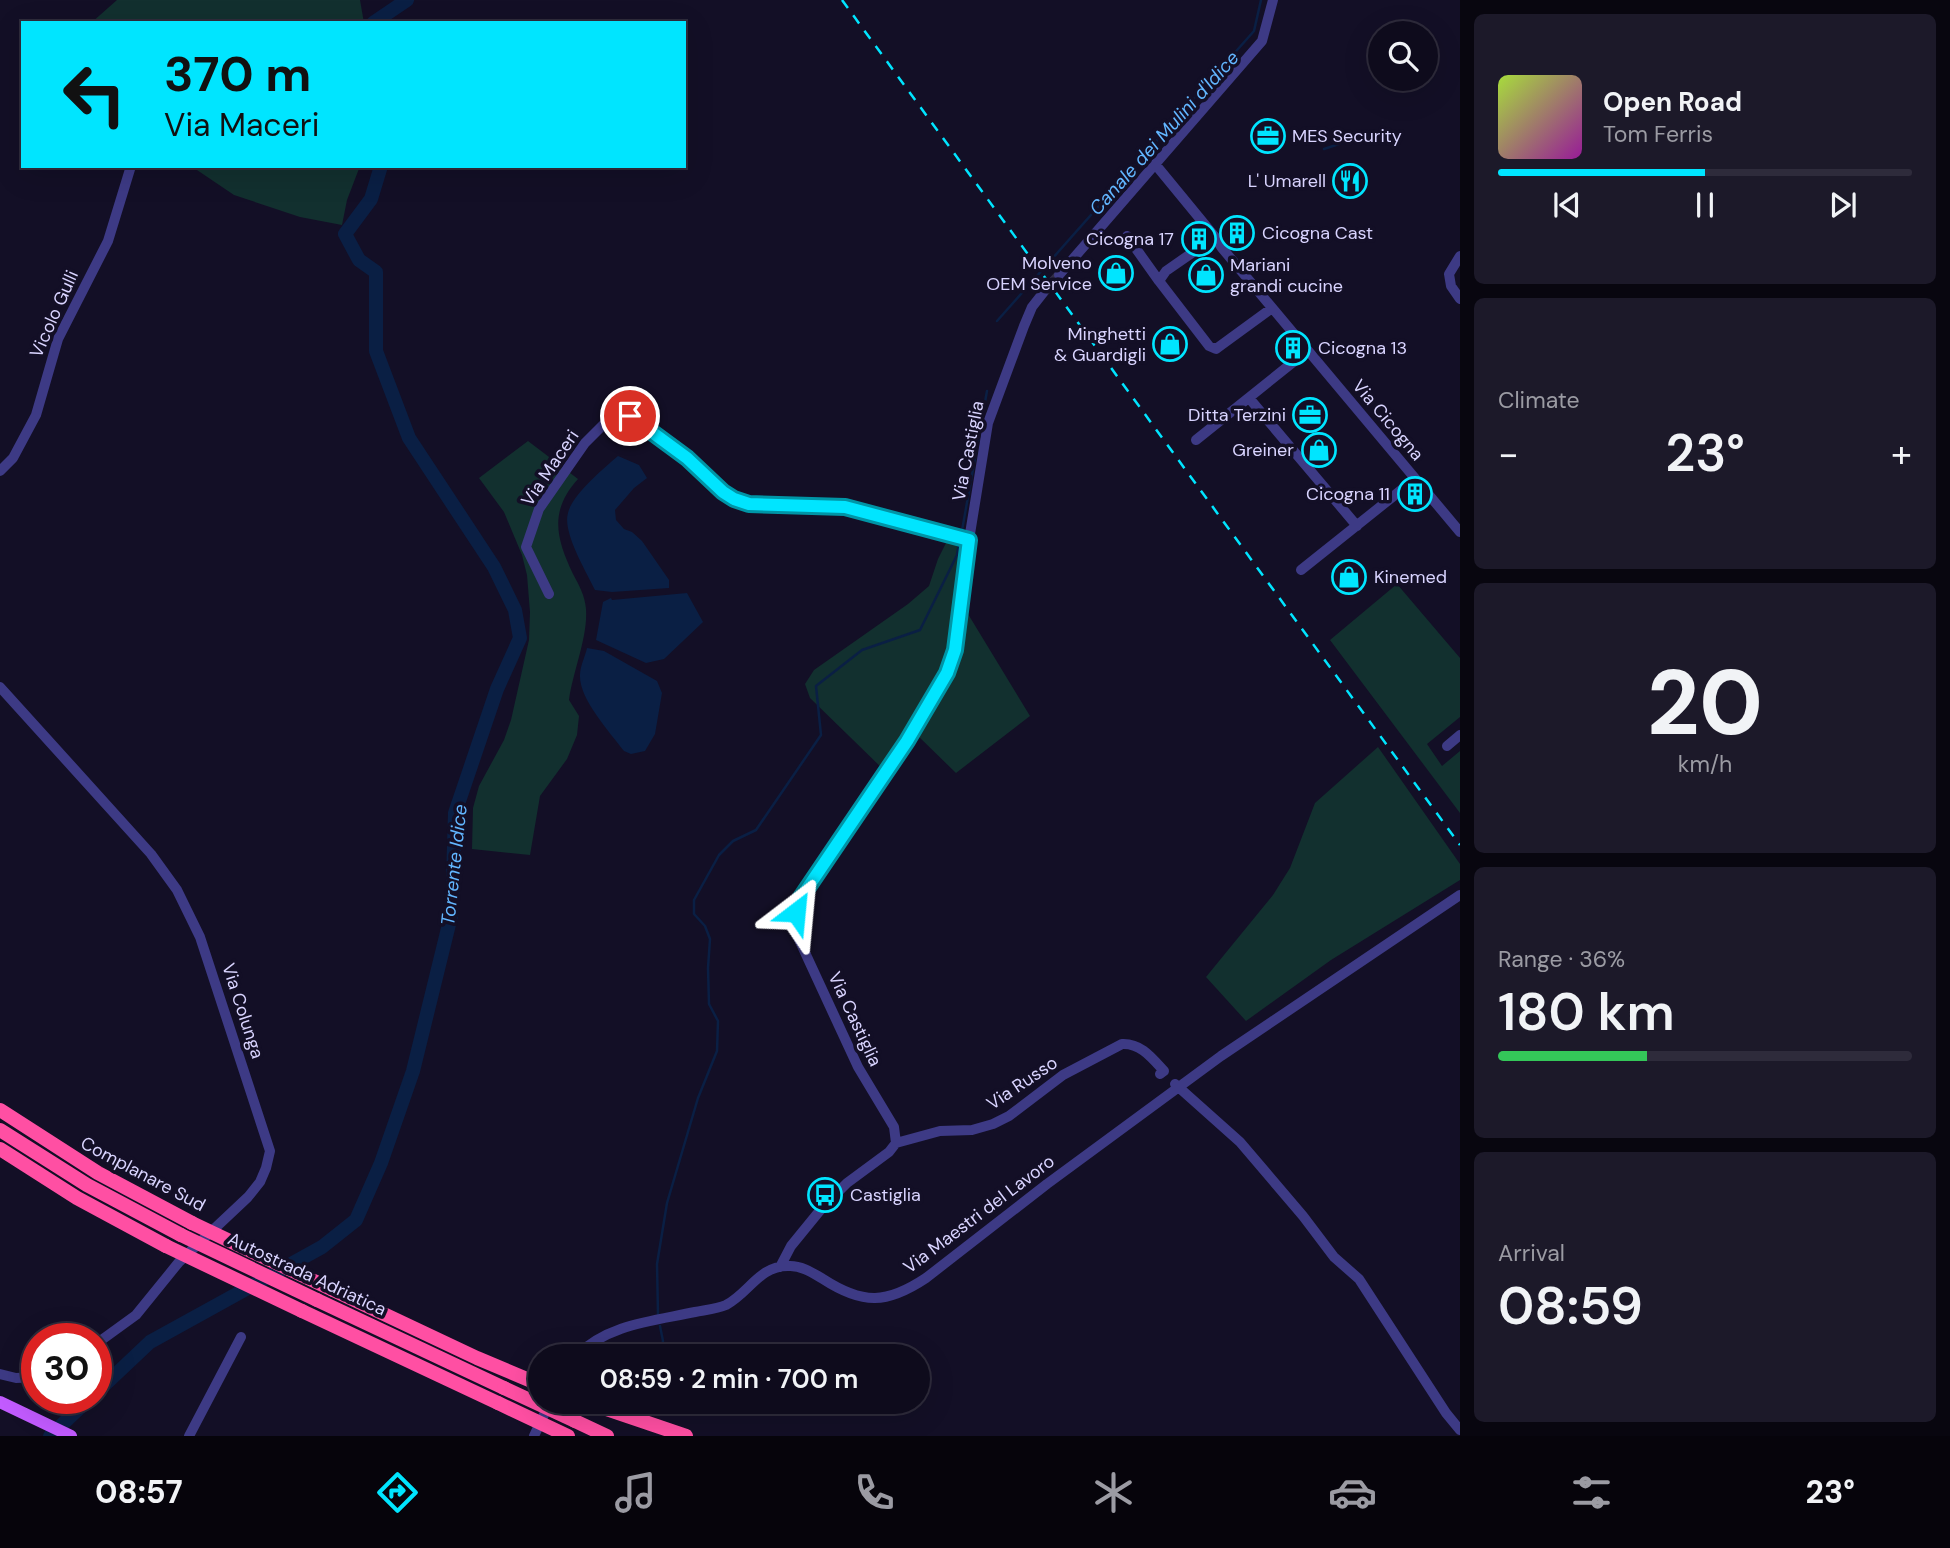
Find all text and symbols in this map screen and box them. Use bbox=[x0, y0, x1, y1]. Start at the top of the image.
map controls bbox=[1368, 21, 1438, 91]
button: search bbox=[1368, 21, 1438, 91]
text: 370 m bbox=[164, 42, 311, 106]
water label: Canale dei Mulini d'Idice bbox=[1084, 45, 1245, 220]
icon: left bbox=[49, 49, 140, 140]
text: Open Road bbox=[1603, 85, 1742, 119]
text: Via Maceri bbox=[164, 104, 319, 146]
office icon: MES Security bbox=[1249, 117, 1287, 155]
text: Tom Ferris bbox=[1603, 119, 1713, 149]
place label: MES Security bbox=[1292, 124, 1402, 148]
restaurant icon: L' Umarell bbox=[1331, 162, 1369, 200]
place label: L' Umarell bbox=[1248, 169, 1326, 193]
icon: previous bbox=[1548, 186, 1586, 224]
icon: pause bbox=[1686, 186, 1724, 224]
icon: next bbox=[1824, 186, 1862, 224]
building icon: Cicogna Cast bbox=[1218, 214, 1256, 252]
building icon: Cicogna 17 bbox=[1180, 220, 1218, 258]
place label: Cicogna Cast bbox=[1262, 221, 1373, 245]
place label: Cicogna 17 bbox=[1086, 227, 1174, 251]
place label: Molveno OEM Service bbox=[986, 251, 1092, 296]
place label: Mariani grandi cucine bbox=[1230, 253, 1343, 298]
shop icon: Molveno OEM Service bbox=[1097, 254, 1135, 292]
shop icon: Mariani grandi cucine bbox=[1187, 256, 1225, 294]
street label: Vicolo Gulli bbox=[24, 267, 84, 361]
place label: Minghetti & Guardigli bbox=[1054, 322, 1146, 367]
shop icon: Minghetti & Guardigli bbox=[1151, 325, 1189, 363]
building icon: Cicogna 13 bbox=[1274, 329, 1312, 367]
place label: Cicogna 13 bbox=[1318, 336, 1407, 360]
street label: Via Cicogna bbox=[1347, 374, 1429, 466]
text: Climate bbox=[1498, 385, 1580, 415]
pin bbox=[600, 386, 660, 446]
office icon: Ditta Terzini bbox=[1291, 396, 1329, 434]
icon: arrive bbox=[611, 397, 649, 435]
street label: Via Castiglia bbox=[947, 399, 989, 503]
place label: Ditta Terzini bbox=[1188, 403, 1286, 427]
text: 23° bbox=[1665, 419, 1745, 487]
street label: Via Maceri bbox=[516, 425, 584, 511]
text: − bbox=[1498, 429, 1519, 479]
text: + bbox=[1891, 429, 1912, 479]
shop icon: Greiner bbox=[1300, 431, 1338, 469]
place label: Greiner bbox=[1232, 438, 1294, 462]
building icon: Cicogna 11 bbox=[1396, 475, 1434, 513]
place label: Cicogna 11 bbox=[1306, 482, 1390, 506]
shop icon: Kinemed bbox=[1330, 558, 1368, 596]
place label: Kinemed bbox=[1374, 565, 1447, 589]
text: 20 bbox=[1647, 644, 1763, 762]
text: km/h bbox=[1678, 749, 1732, 779]
water label: Torrente Idice bbox=[435, 803, 473, 927]
position arrow bbox=[759, 875, 833, 949]
text: Range · 36% bbox=[1498, 944, 1625, 974]
street label: Via Colunga bbox=[216, 960, 270, 1062]
street label: Via Castiglia bbox=[823, 968, 887, 1070]
text: 180 km bbox=[1498, 978, 1675, 1046]
street label: Via Russo bbox=[982, 1050, 1062, 1116]
street label: Complanare Sud bbox=[76, 1131, 210, 1217]
street label: Via Maestri del Lavoro bbox=[898, 1149, 1060, 1279]
bus stop icon: Castiglia bbox=[806, 1176, 844, 1214]
place label: Castiglia bbox=[850, 1183, 921, 1207]
street label: Autostrada Adriatica bbox=[224, 1227, 390, 1321]
text: Arrival bbox=[1498, 1238, 1565, 1268]
text: 08:59 bbox=[1498, 1272, 1643, 1340]
speed limit sign: 30 bbox=[21, 1323, 112, 1414]
text: 08:59 · 2 min · 700 m bbox=[600, 1362, 858, 1396]
icon: directions bbox=[373, 1468, 422, 1517]
icon: music bbox=[611, 1468, 660, 1517]
icon: phone bbox=[850, 1468, 899, 1517]
icon: climate bbox=[1089, 1468, 1138, 1517]
icon: car bbox=[1328, 1468, 1377, 1517]
icon: filters bbox=[1567, 1468, 1616, 1517]
text: 08:57 bbox=[95, 1471, 183, 1513]
text: 23° bbox=[1806, 1471, 1855, 1513]

